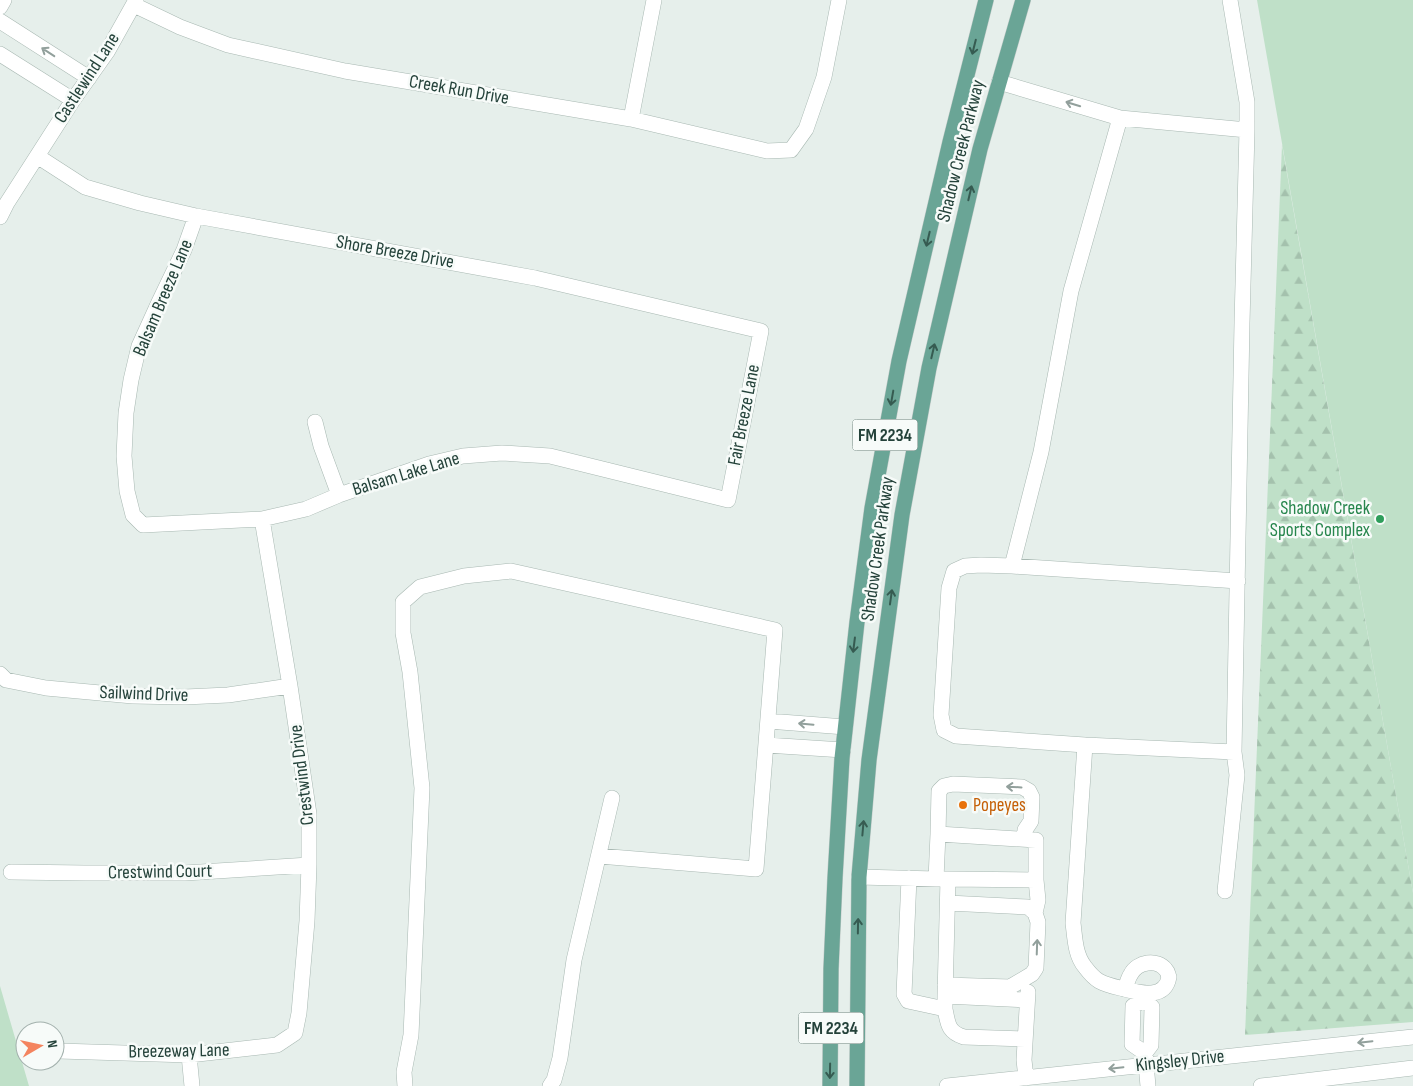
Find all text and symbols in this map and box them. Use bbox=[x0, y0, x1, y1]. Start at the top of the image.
street label: Castlewind Lane bbox=[49, 28, 125, 128]
one-way arrow bbox=[969, 39, 979, 55]
one-way arrow bbox=[41, 47, 55, 57]
street label: Creek Run Drive bbox=[407, 70, 511, 110]
street label: Shadow Creek Parkway bbox=[932, 77, 990, 224]
one-way arrow bbox=[1065, 99, 1081, 109]
one-way arrow bbox=[966, 185, 975, 201]
street label: Shore Breeze Drive bbox=[334, 230, 456, 274]
one-way arrow bbox=[923, 231, 932, 247]
street label: Balsam Breeze Lane bbox=[128, 236, 198, 360]
one-way arrow bbox=[929, 343, 938, 359]
street label: Fair Breeze Lane bbox=[723, 363, 765, 467]
one-way arrow bbox=[887, 389, 897, 405]
road number: FM 2234 bbox=[852, 420, 918, 450]
street label: Balsam Lake Lane bbox=[350, 447, 462, 501]
street label: Shadow Creek Parkway bbox=[856, 475, 900, 623]
place label: Shadow Creek Sports Complex bbox=[1270, 497, 1371, 542]
marker: Shadow Creek Sports Complex bbox=[1374, 513, 1386, 525]
one-way arrow bbox=[886, 590, 896, 606]
one-way arrow bbox=[849, 636, 859, 652]
street label: Sailwind Drive bbox=[99, 681, 189, 707]
one-way arrow bbox=[799, 719, 815, 729]
street label: Crestwind Drive bbox=[284, 723, 320, 827]
one-way arrow bbox=[1006, 782, 1022, 791]
place label: Popeyes bbox=[973, 794, 1026, 817]
marker: Popeyes bbox=[957, 799, 969, 811]
one-way arrow bbox=[859, 820, 868, 836]
street label: Crestwind Court bbox=[108, 860, 212, 884]
one-way arrow bbox=[853, 918, 863, 934]
one-way arrow bbox=[1033, 939, 1042, 955]
road number: FM 2234 bbox=[798, 1012, 864, 1044]
north arrow bbox=[15, 1021, 65, 1071]
one-way arrow bbox=[1357, 1037, 1373, 1047]
text: N bbox=[43, 1039, 61, 1049]
street label: Breezeway Lane bbox=[128, 1039, 230, 1063]
street label: Kingsley Drive bbox=[1134, 1045, 1226, 1077]
one-way arrow bbox=[825, 1062, 835, 1078]
one-way arrow bbox=[1108, 1063, 1124, 1073]

